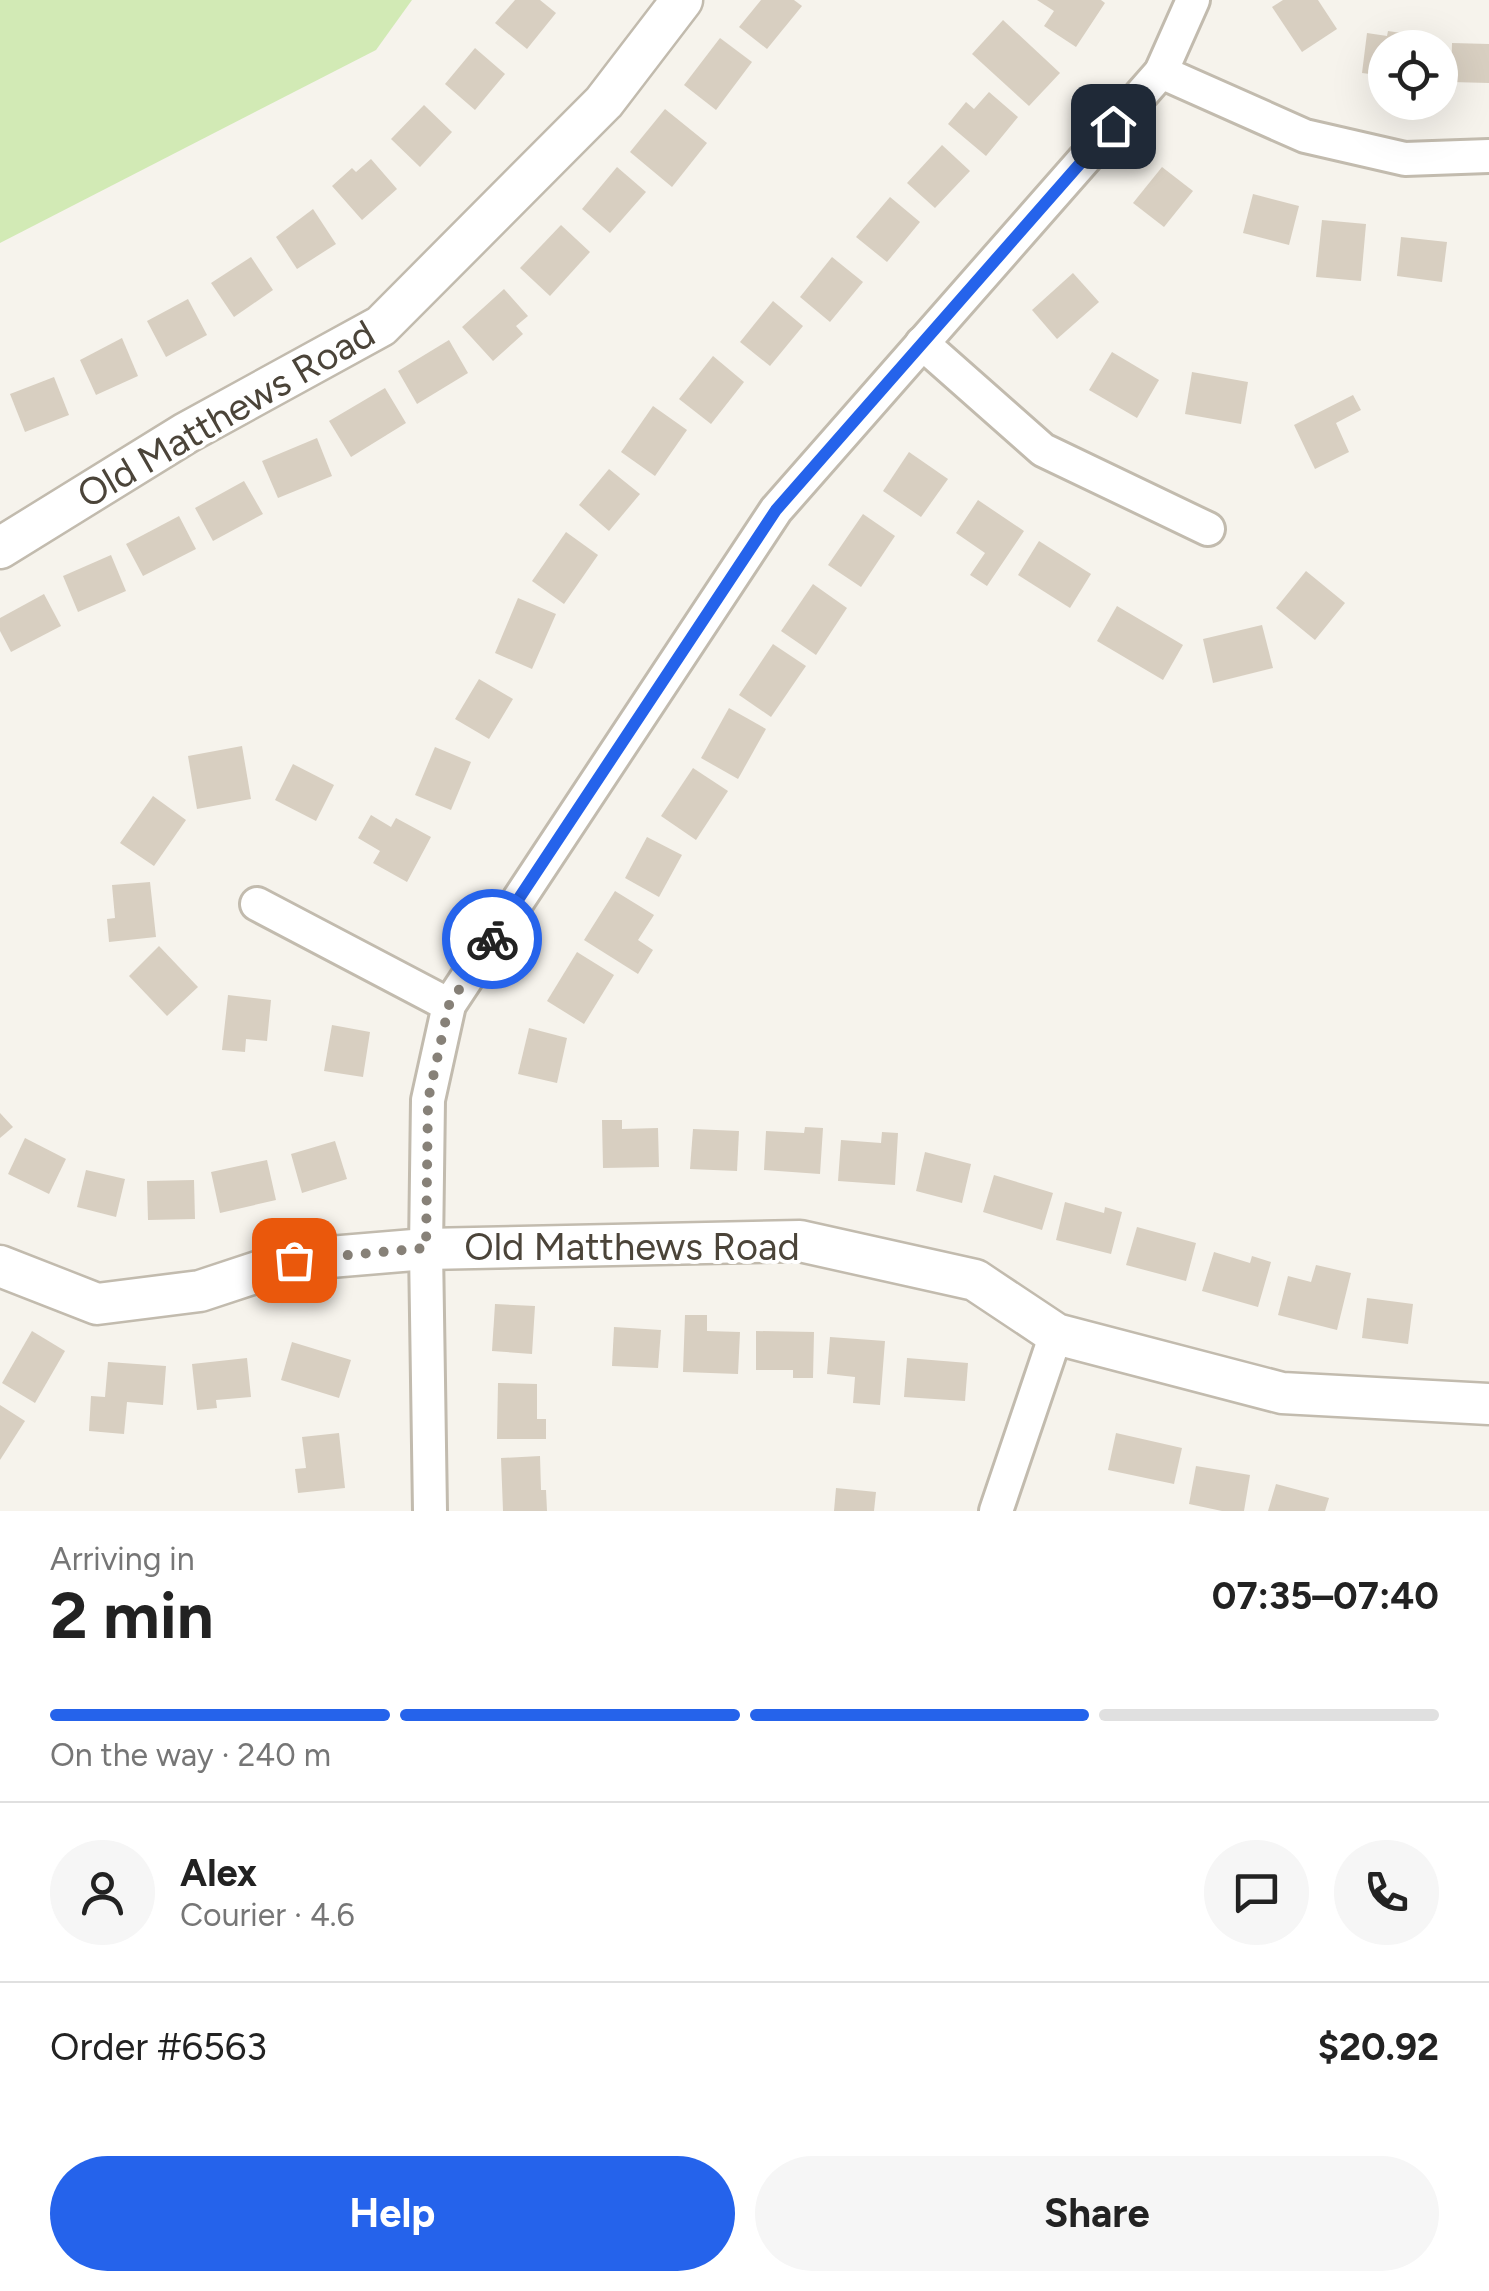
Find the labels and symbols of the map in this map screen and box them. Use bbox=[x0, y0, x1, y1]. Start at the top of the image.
pin bbox=[1071, 84, 1156, 169]
street label: Old Matthews Road bbox=[69, 310, 383, 518]
courier bbox=[442, 889, 542, 989]
pin bbox=[252, 1218, 337, 1303]
street label: Old Matthews Road bbox=[464, 1224, 800, 1270]

